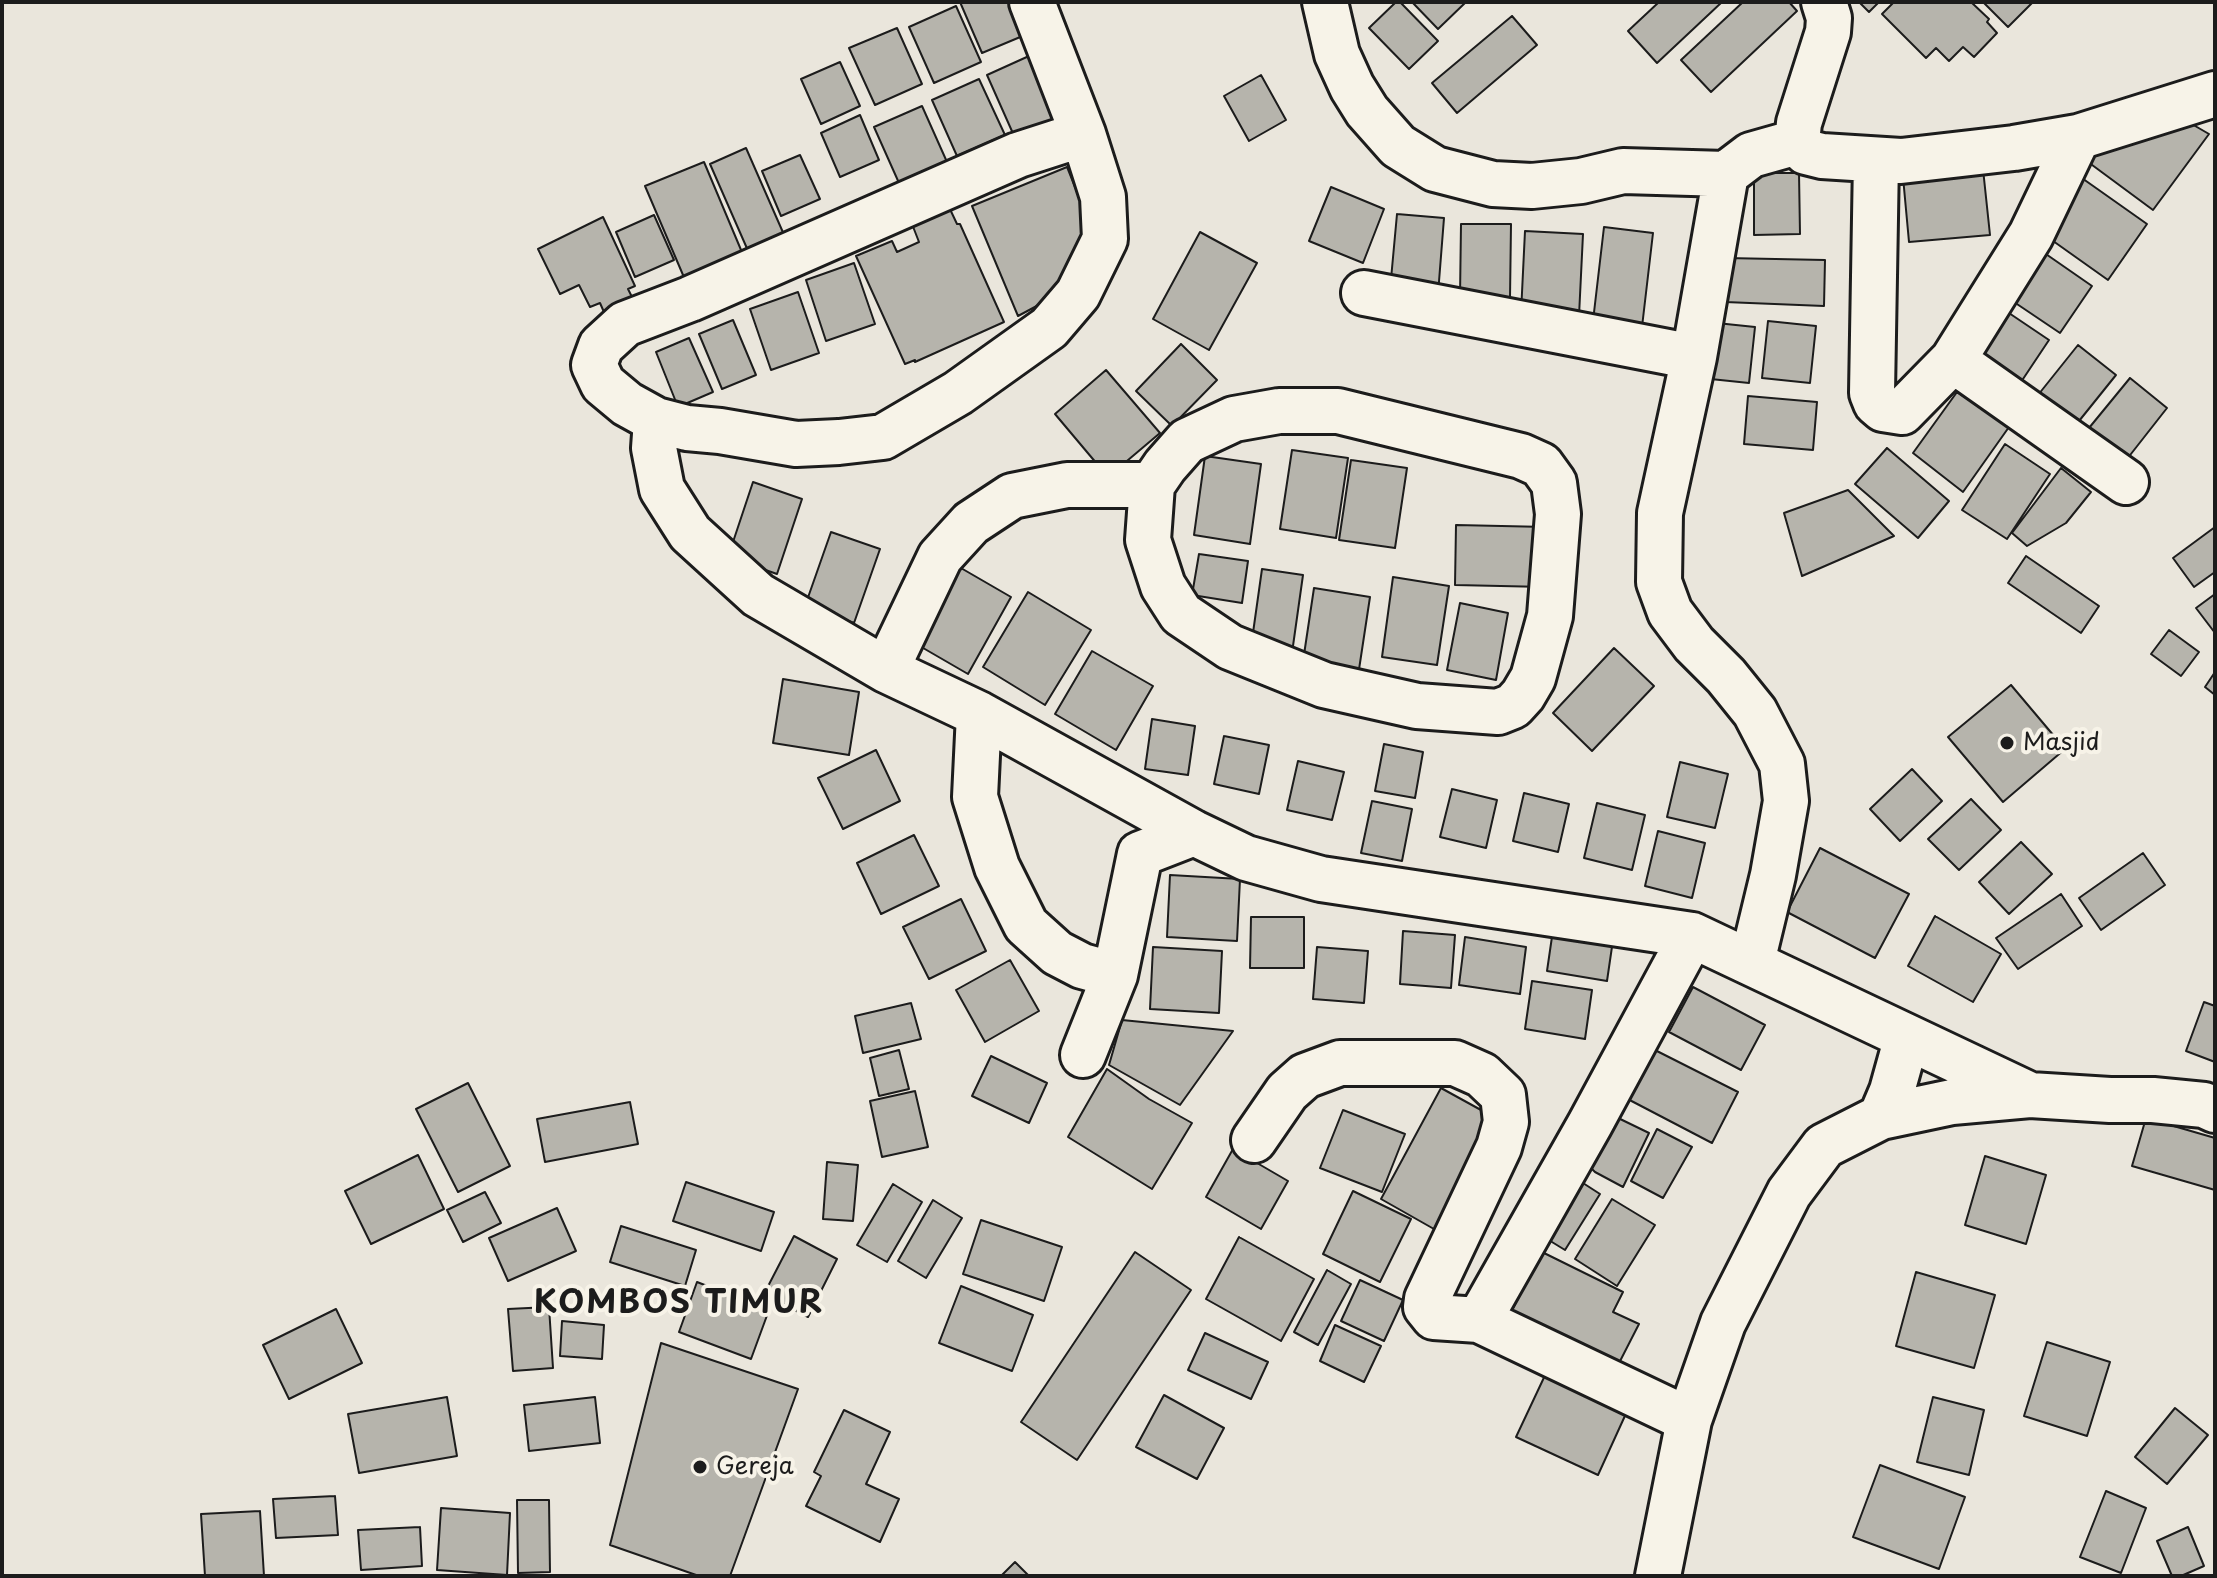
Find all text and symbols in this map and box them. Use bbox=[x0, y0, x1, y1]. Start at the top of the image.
place label: Masjid bbox=[2023, 729, 2100, 757]
marker: Masjid bbox=[1998, 734, 2016, 752]
district label: KOMBOS TIMUR bbox=[535, 1285, 823, 1323]
place label: Gereja bbox=[716, 1453, 794, 1481]
marker: Gereja bbox=[691, 1458, 709, 1476]

